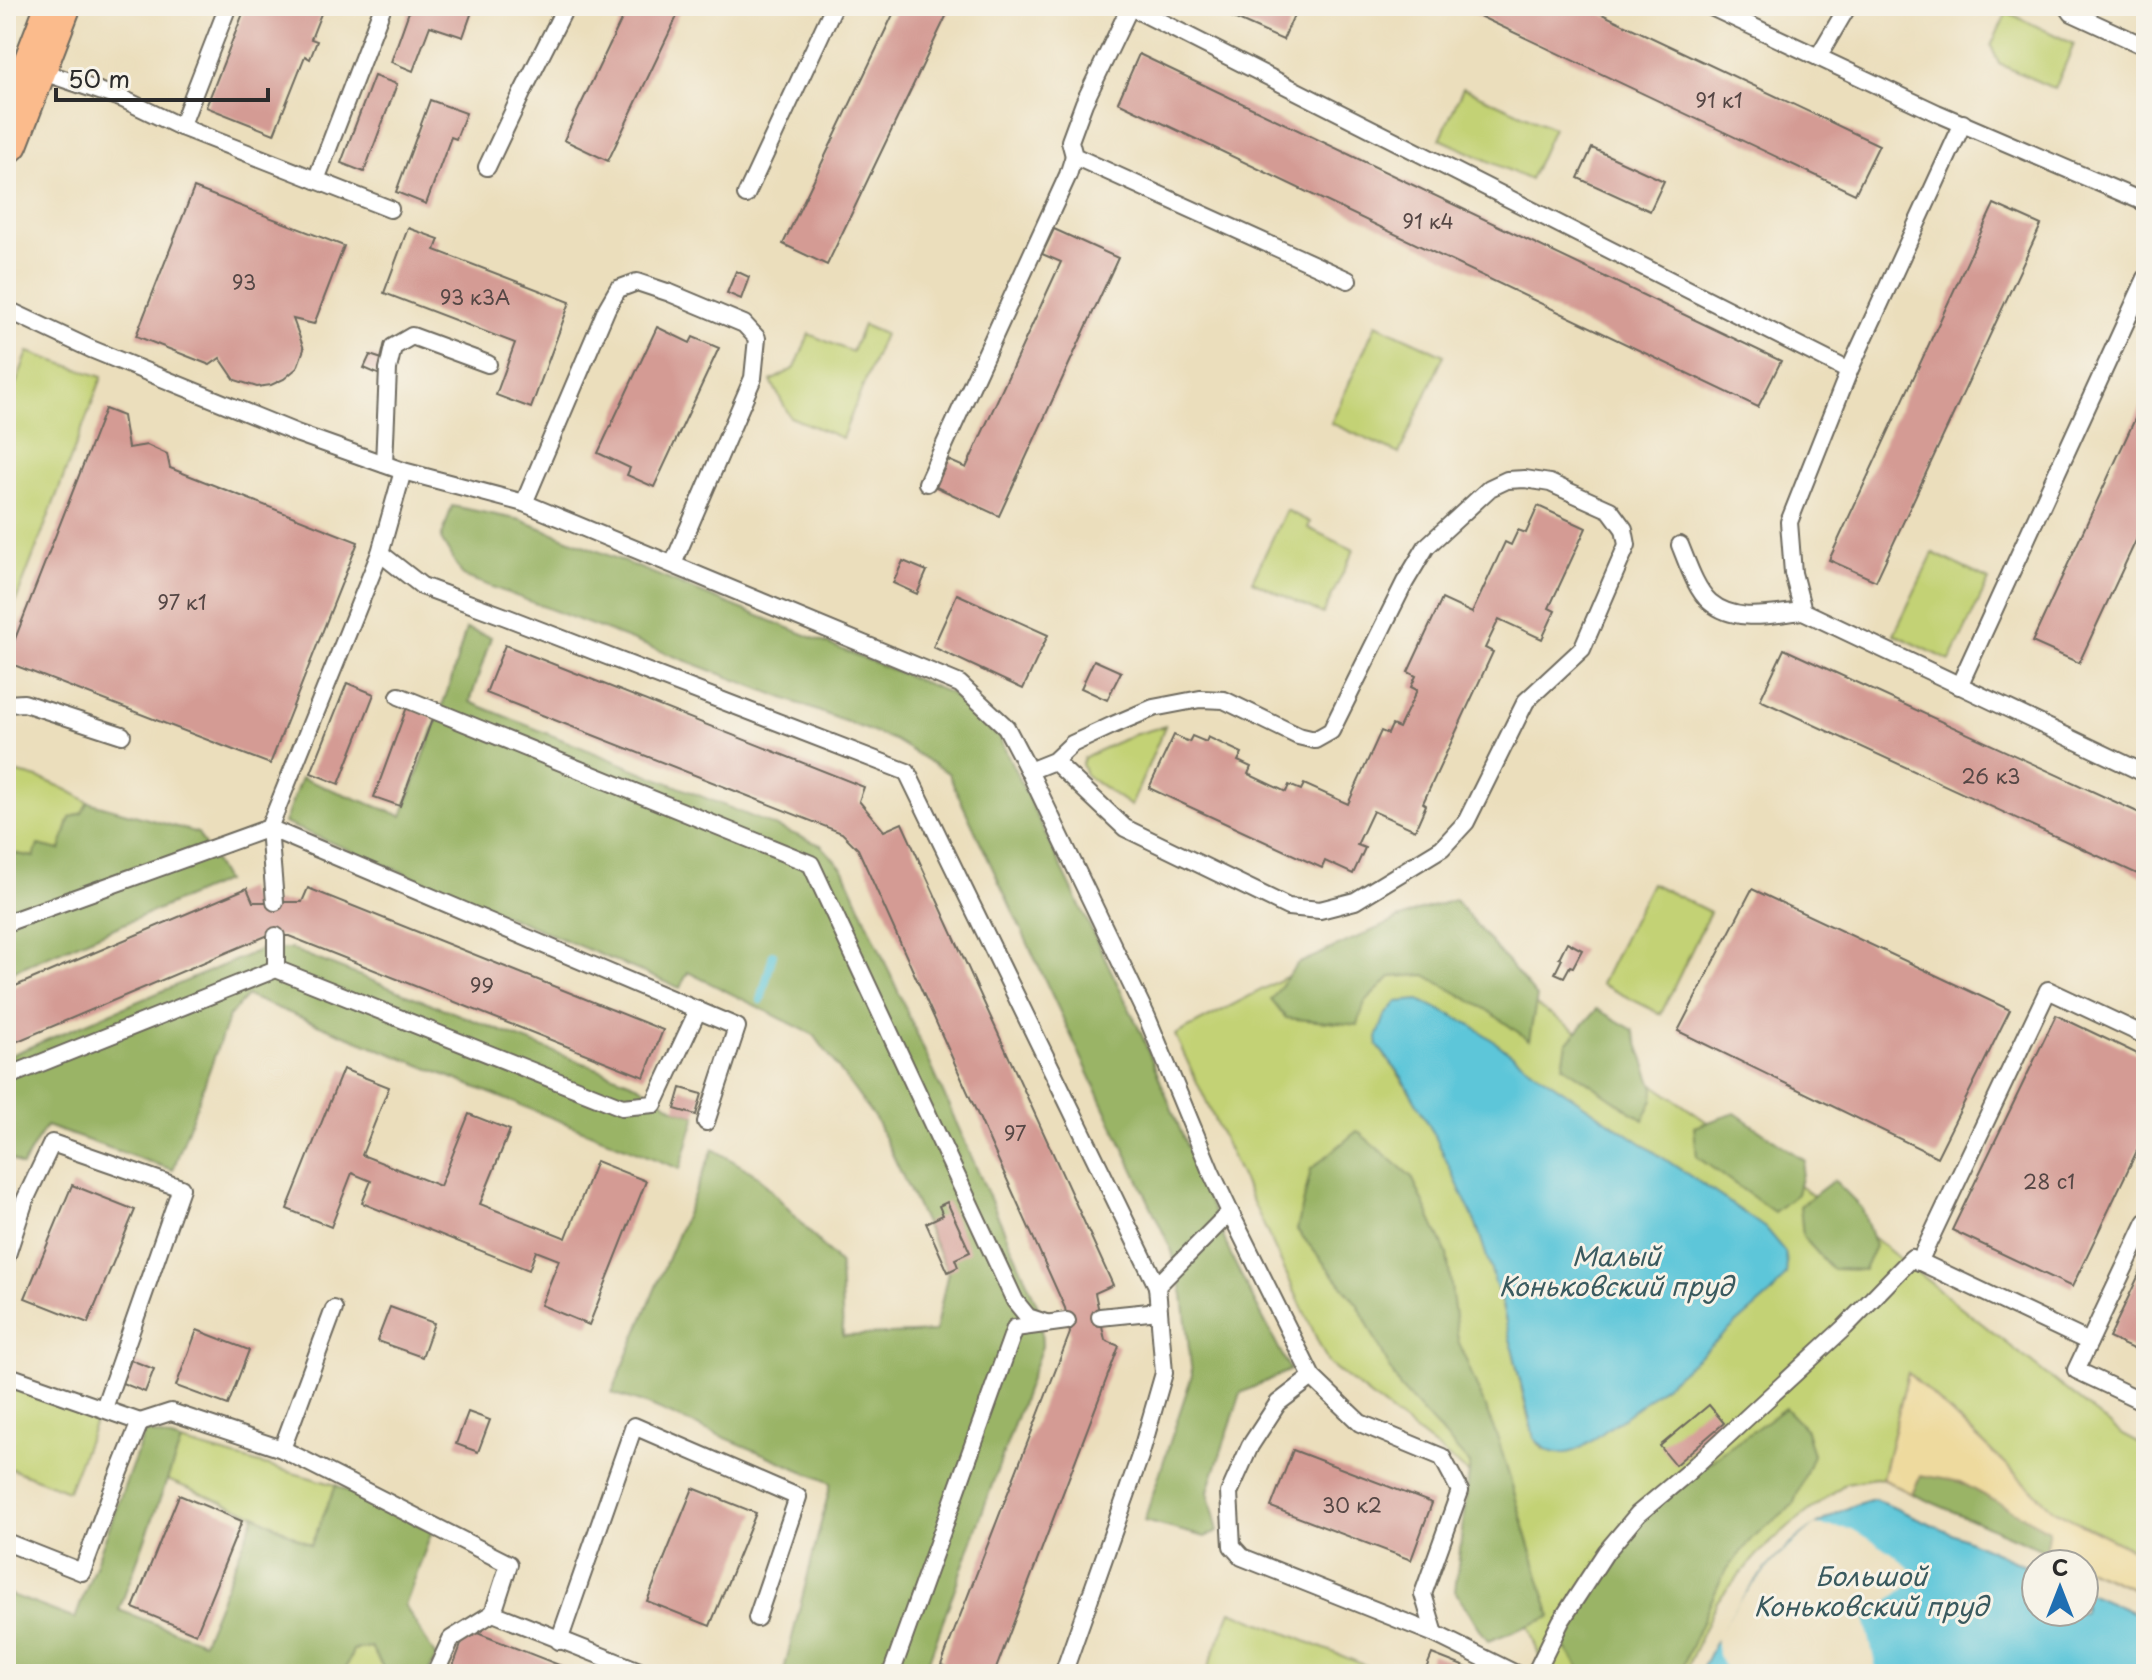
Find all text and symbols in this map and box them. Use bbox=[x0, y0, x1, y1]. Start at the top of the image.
scale bar bbox=[56, 52, 268, 102]
text: 50 m bbox=[68, 60, 130, 96]
house number: 91 к1 bbox=[1695, 85, 1743, 115]
house number: 91 к4 bbox=[1402, 206, 1454, 236]
house number: 93 bbox=[232, 267, 256, 297]
house number: 93 к3А bbox=[440, 282, 510, 312]
house number: 97 к1 bbox=[157, 587, 207, 617]
house number: 26 к3 bbox=[1961, 761, 2021, 791]
house number: 99 bbox=[470, 970, 494, 1000]
house number: 97 bbox=[1004, 1118, 1026, 1148]
house number: 28 c1 bbox=[2023, 1166, 2075, 1196]
water label: Малый Коньковский пруд bbox=[1499, 1236, 1736, 1305]
house number: 30 к2 bbox=[1322, 1490, 1382, 1520]
north arrow bbox=[2020, 1548, 2100, 1628]
text: С bbox=[2052, 1550, 2068, 1583]
water label: Большой Коньковский пруд bbox=[1754, 1556, 1991, 1625]

